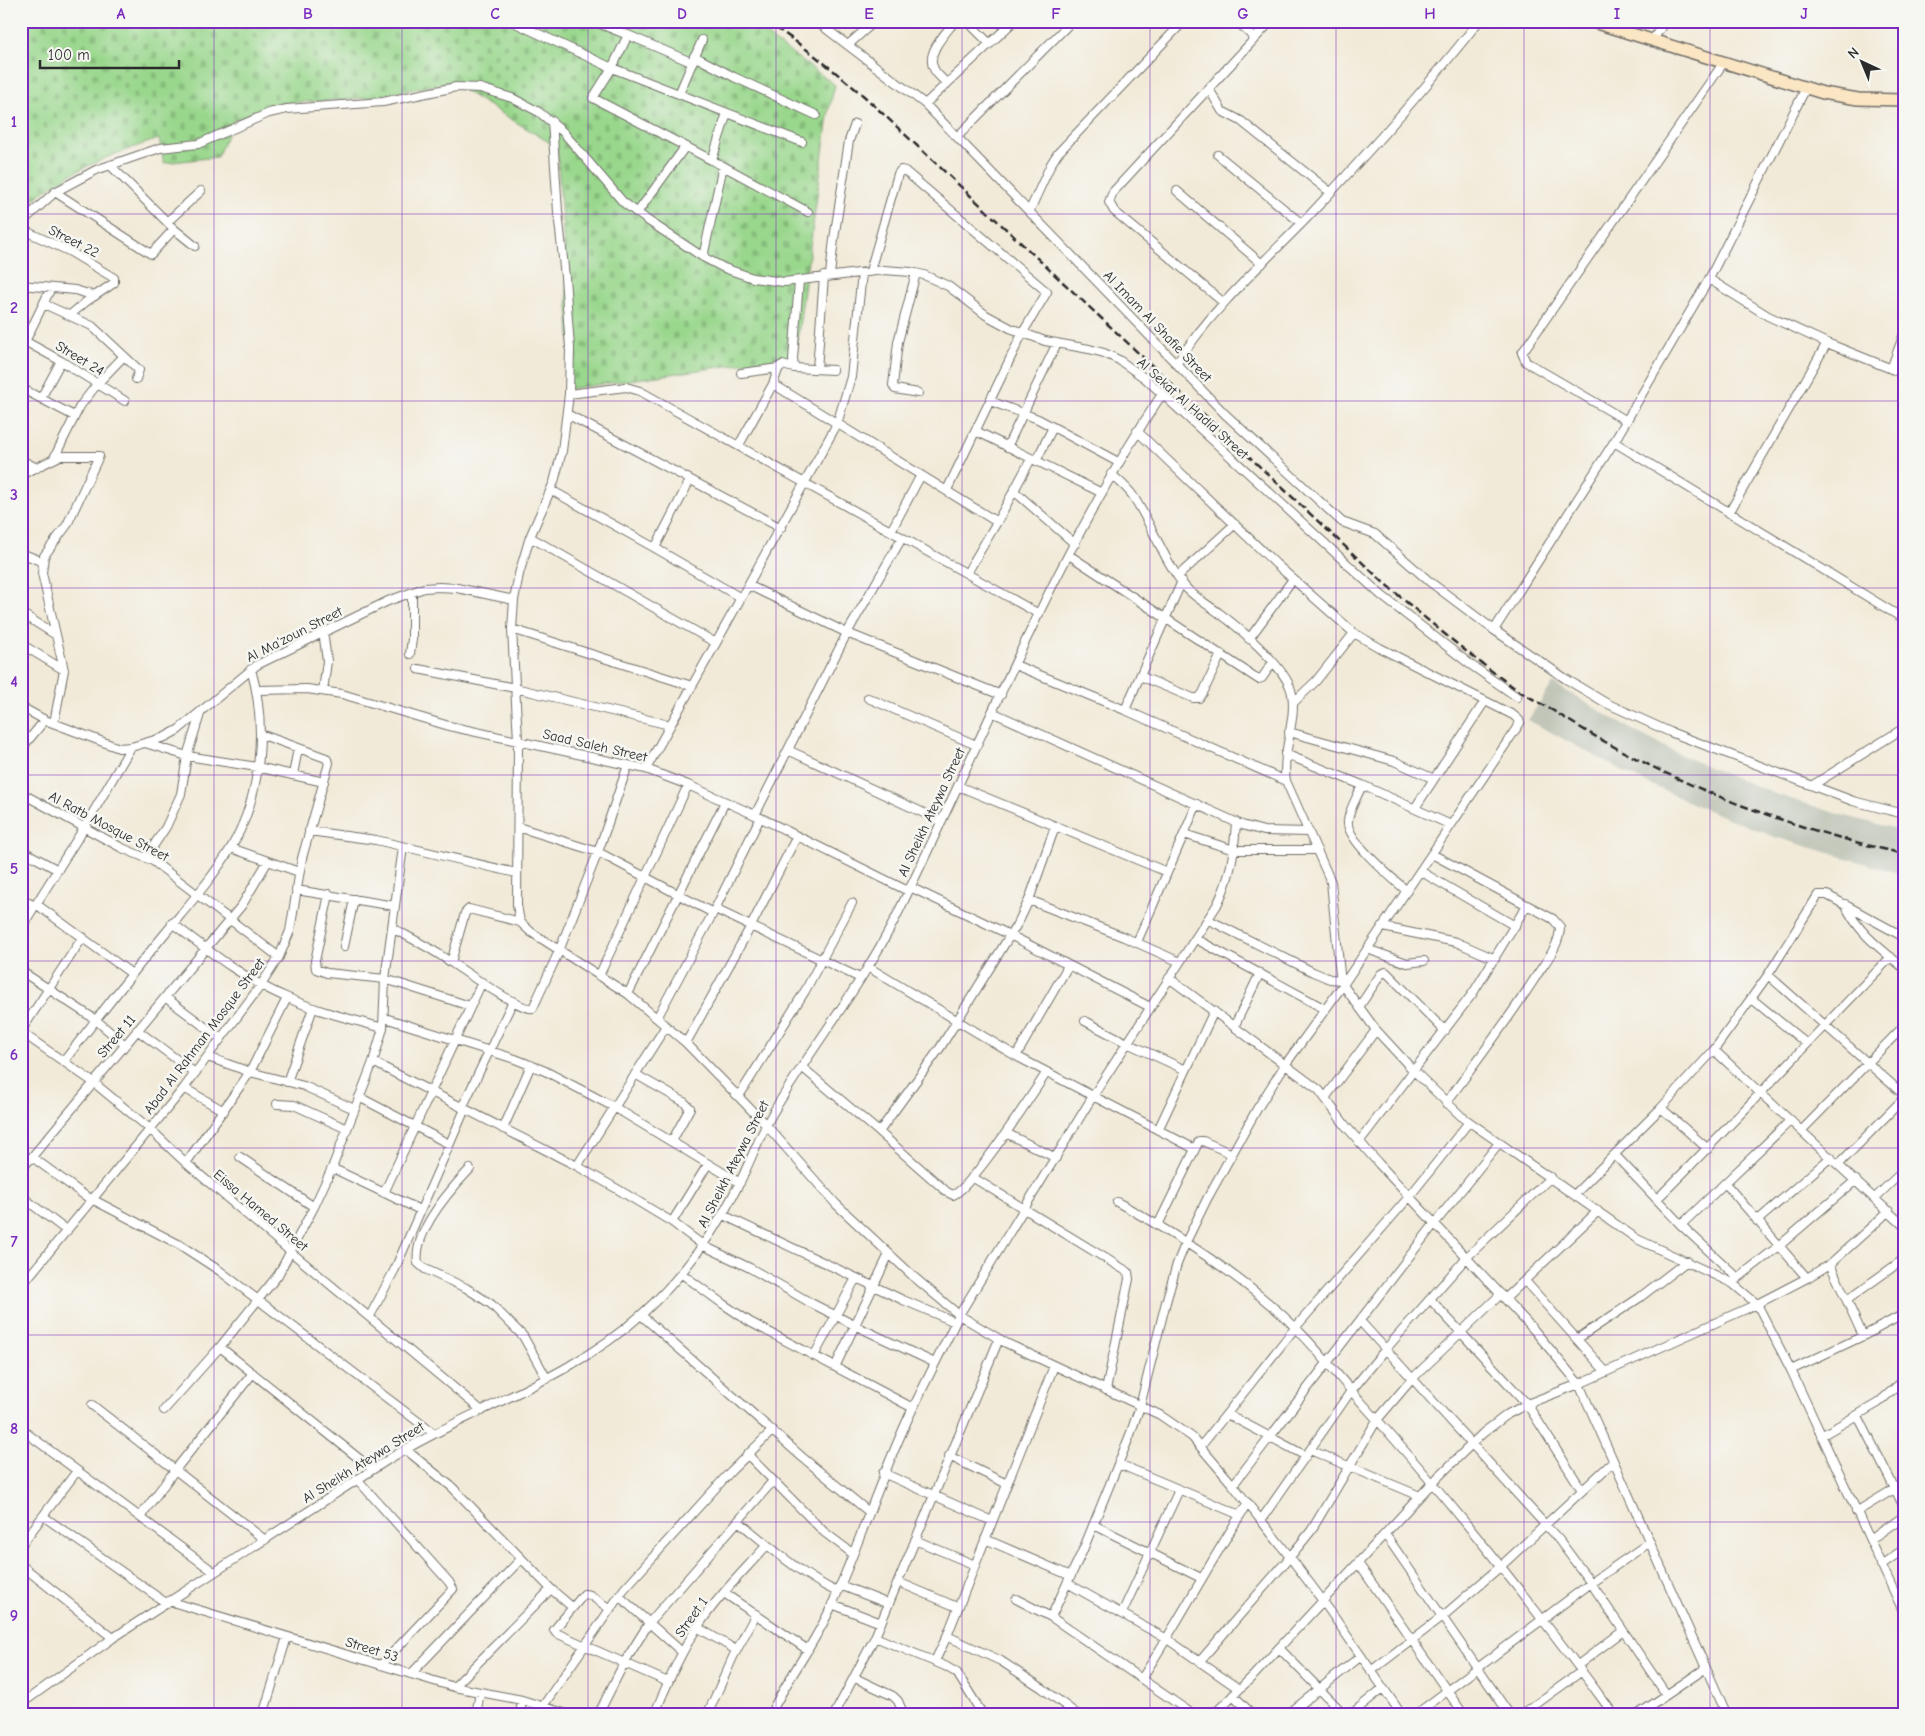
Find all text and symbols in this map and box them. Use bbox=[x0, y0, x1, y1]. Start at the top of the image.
text: A bbox=[117, 5, 126, 23]
text: B bbox=[303, 5, 313, 23]
text: C bbox=[490, 5, 500, 23]
text: D bbox=[677, 5, 687, 23]
text: E bbox=[864, 5, 874, 23]
text: F bbox=[1051, 5, 1061, 23]
text: G bbox=[1237, 5, 1249, 23]
text: H bbox=[1424, 5, 1436, 23]
text: I bbox=[1614, 5, 1620, 23]
text: J bbox=[1800, 5, 1808, 23]
scale bar bbox=[40, 38, 179, 70]
north arrow bbox=[1838, 38, 1888, 88]
text: N bbox=[1844, 44, 1863, 62]
text: 100 m bbox=[48, 46, 90, 64]
text: 1 bbox=[11, 113, 17, 131]
street label: Street 22 bbox=[46, 222, 102, 261]
street label: Al Imam Al Shafie Street bbox=[1100, 267, 1216, 386]
text: 2 bbox=[10, 299, 18, 317]
street label: Street 24 bbox=[52, 337, 107, 380]
street label: Al Sekat Al Hadid Street bbox=[1133, 354, 1253, 464]
text: 3 bbox=[10, 486, 18, 504]
street label: Al Ma'zoun Street bbox=[243, 603, 346, 666]
text: 4 bbox=[10, 673, 18, 691]
street label: Saad Saleh Street bbox=[541, 725, 650, 766]
street label: Al Sheikh Ateywa Street bbox=[894, 744, 969, 879]
street label: Al Ratb Mosque Street bbox=[46, 788, 173, 866]
text: 5 bbox=[10, 860, 18, 878]
street label: Abad Al Rahman Mosque Street bbox=[140, 954, 269, 1118]
street label: Street 11 bbox=[94, 1011, 139, 1061]
text: 6 bbox=[10, 1046, 18, 1064]
street label: Al Sheikh Ateywa Street bbox=[694, 1097, 773, 1231]
street label: Eissa Hamed Street bbox=[210, 1166, 312, 1256]
text: 7 bbox=[10, 1233, 18, 1251]
street label: Al Sheikh Ateywa Street bbox=[299, 1418, 428, 1507]
text: 8 bbox=[10, 1420, 18, 1438]
street label: Street 1 bbox=[671, 1594, 711, 1641]
text: 9 bbox=[10, 1607, 18, 1625]
street label: Street 53 bbox=[343, 1633, 400, 1666]

